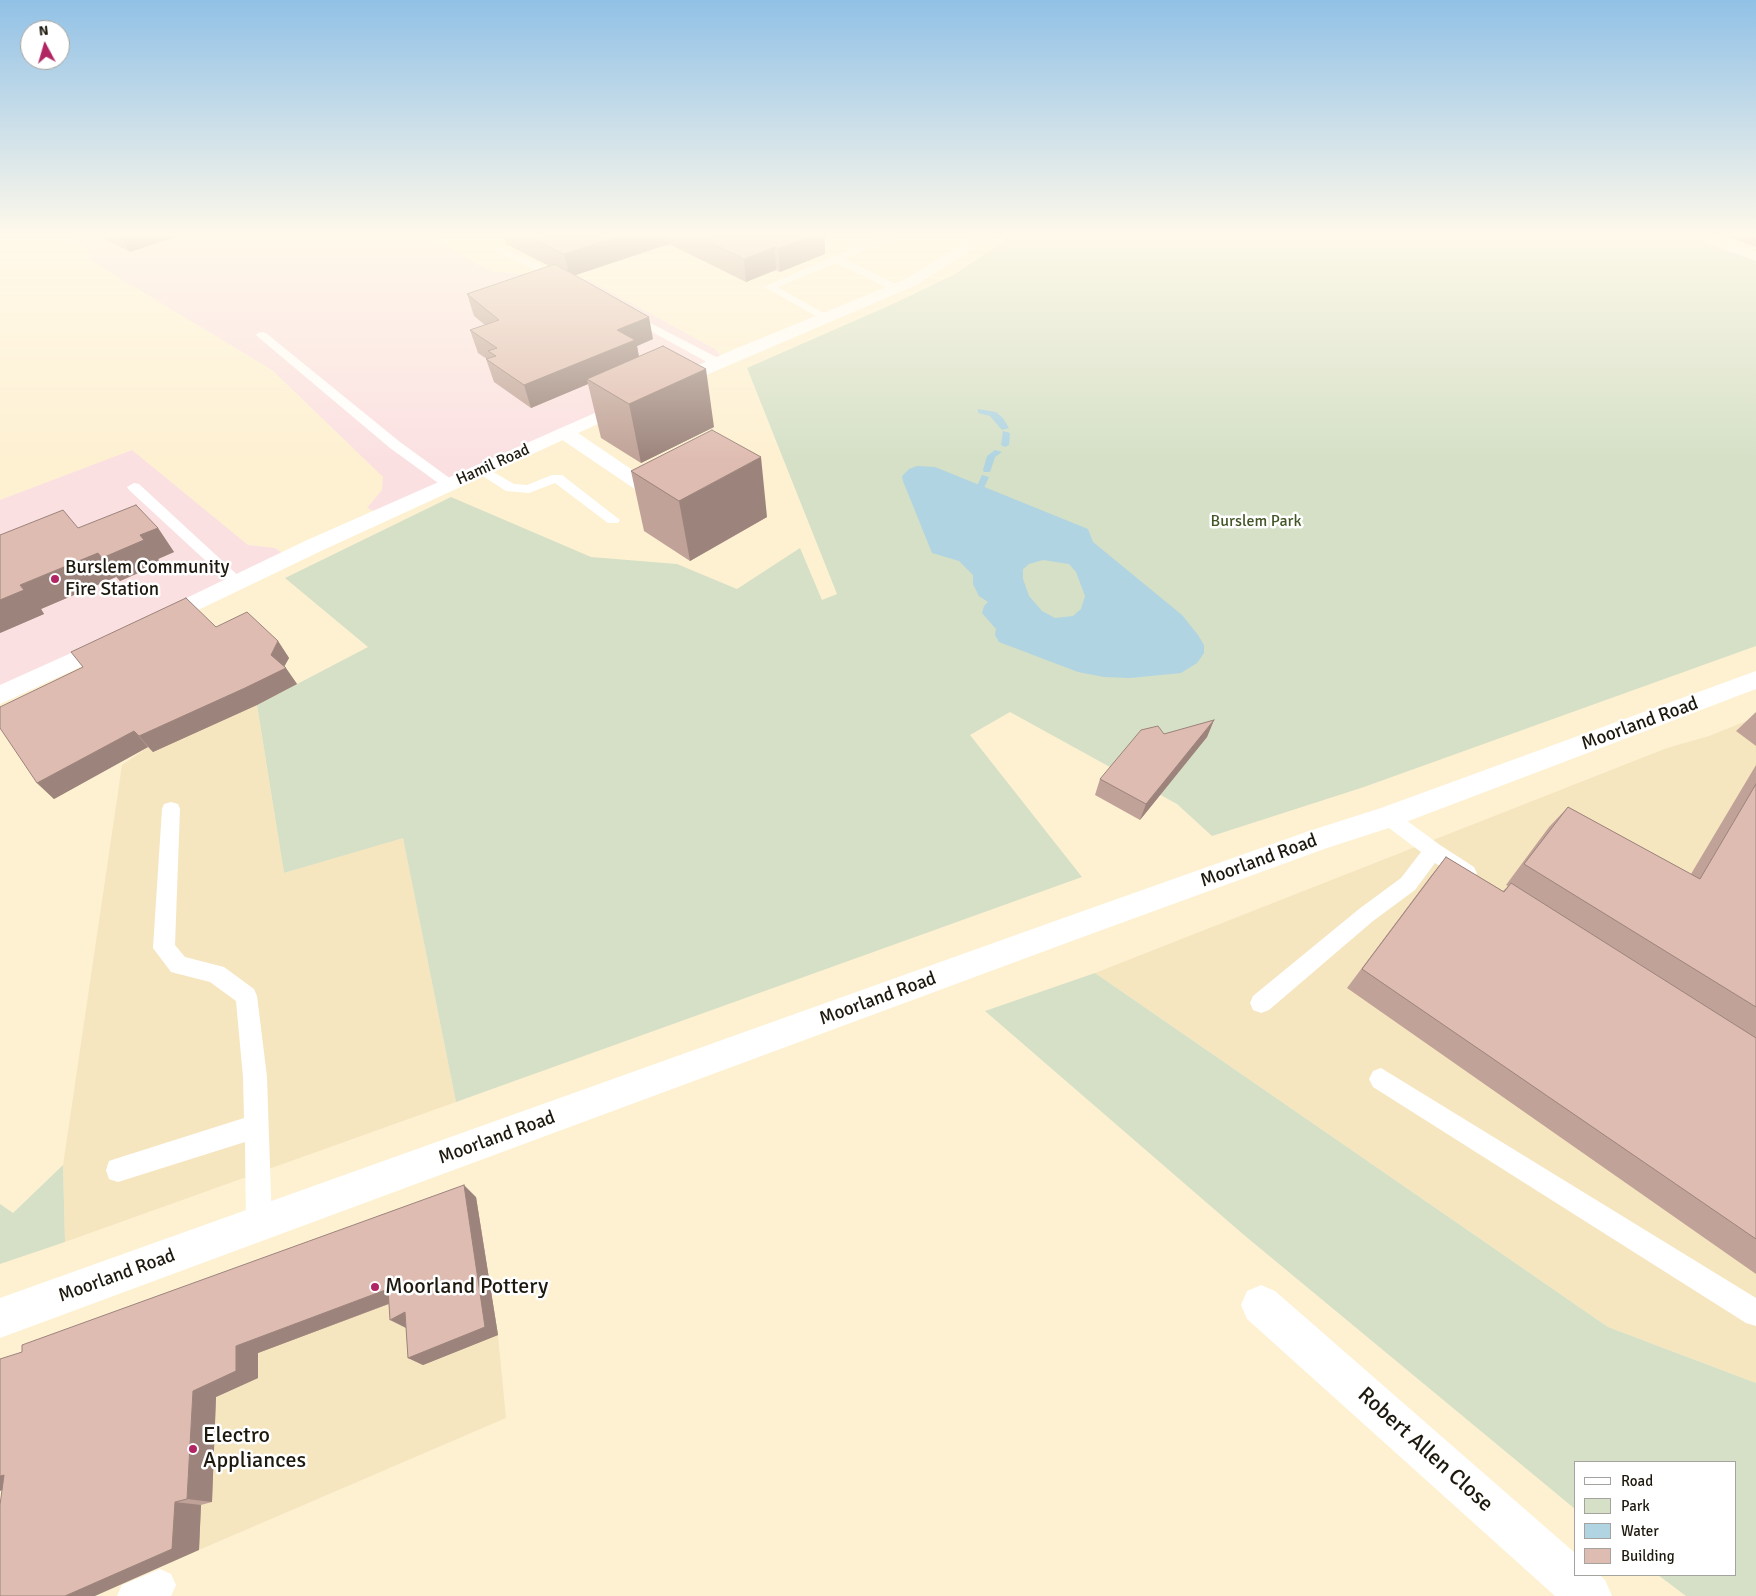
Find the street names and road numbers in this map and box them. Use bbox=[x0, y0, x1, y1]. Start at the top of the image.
street label: Hamil Road bbox=[453, 440, 533, 490]
street label: Moorland Road bbox=[1578, 692, 1702, 756]
street label: Moorland Road bbox=[1197, 829, 1321, 893]
street label: Moorland Road bbox=[816, 967, 940, 1031]
street label: Moorland Road bbox=[435, 1106, 559, 1170]
street label: Moorland Road bbox=[55, 1244, 179, 1308]
street label: Robert Allen Close bbox=[1352, 1382, 1498, 1518]

